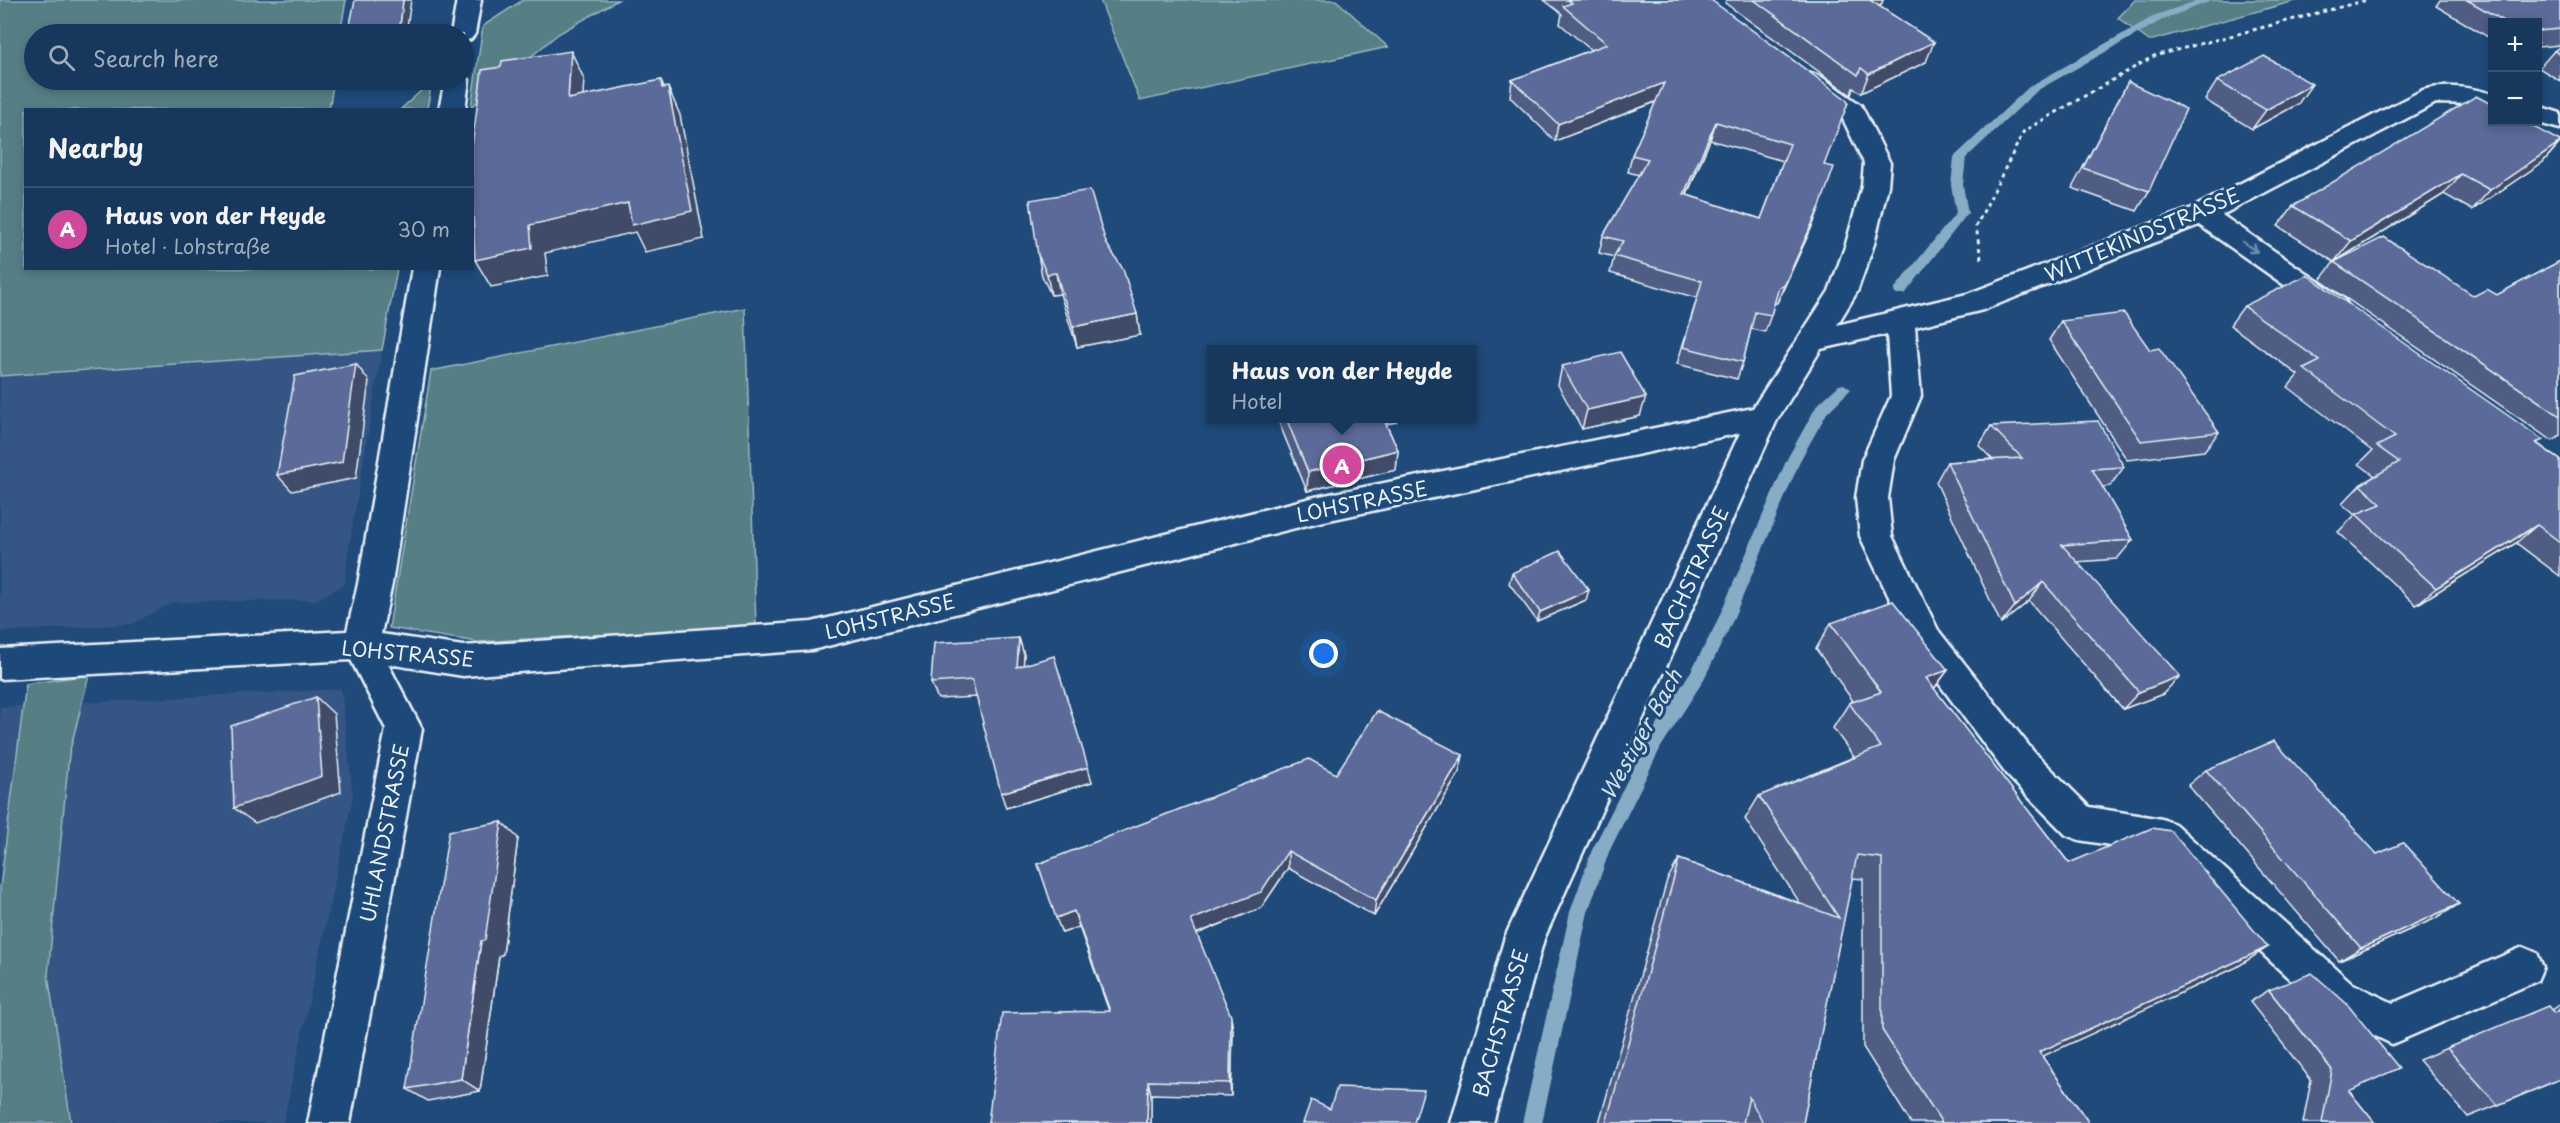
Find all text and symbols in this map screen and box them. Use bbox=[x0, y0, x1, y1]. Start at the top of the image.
map controls bbox=[2488, 18, 2542, 126]
button: + bbox=[2488, 18, 2542, 72]
search box bbox=[24, 24, 474, 90]
icon: search bbox=[45, 41, 78, 74]
text: Search here bbox=[93, 41, 219, 74]
button: − bbox=[2488, 72, 2542, 126]
text: Nearby bbox=[48, 128, 143, 167]
street label: WITTEKINDSTRASSE bbox=[2040, 179, 2244, 289]
text: Haus von der Heyde bbox=[105, 198, 326, 231]
text: A bbox=[60, 214, 75, 244]
text: 30 m bbox=[397, 214, 450, 244]
text: Hotel · Lohstraße bbox=[105, 231, 270, 261]
one-way arrow bbox=[2242, 241, 2258, 254]
popup bbox=[1207, 345, 1477, 423]
text: Haus von der Heyde bbox=[1232, 353, 1453, 386]
text: Hotel bbox=[1232, 386, 1282, 416]
pin: A bbox=[1322, 442, 1362, 488]
street label: LOHSTRASSE bbox=[1294, 472, 1430, 530]
street label: BACHSTRASSE bbox=[1646, 501, 1736, 653]
street label: LOHSTRASSE bbox=[822, 585, 958, 647]
street label: LOHSTRASSE bbox=[340, 632, 476, 674]
your location bbox=[1309, 639, 1338, 668]
water label: Westiger Bach bbox=[1591, 662, 1689, 805]
street label: UHLANDSTRASSE bbox=[352, 741, 416, 925]
street label: BACHSTRASSE bbox=[1465, 945, 1535, 1101]

